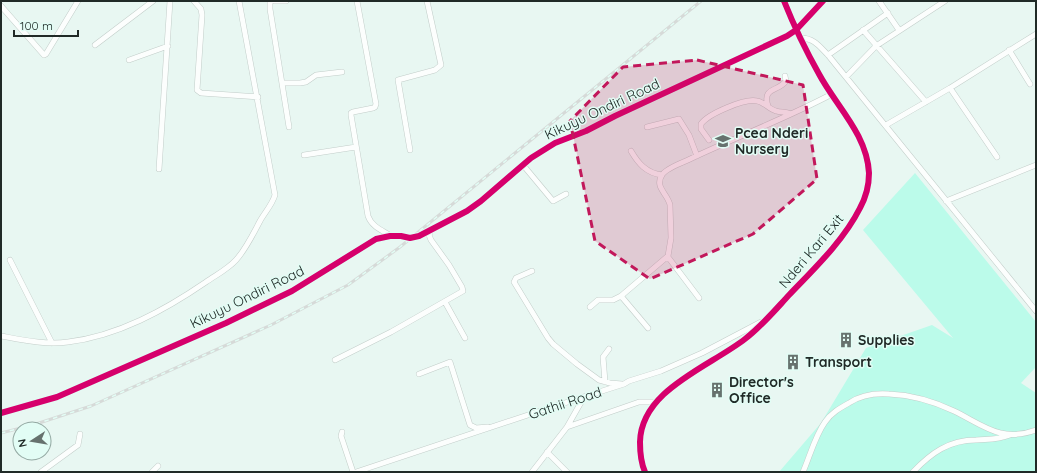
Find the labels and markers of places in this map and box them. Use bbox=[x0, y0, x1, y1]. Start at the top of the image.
place label: Pcea Nderi Nursery bbox=[735, 124, 808, 158]
school or university icon: Pcea Nderi Nursery bbox=[714, 132, 732, 150]
building icon: Supplies bbox=[837, 331, 855, 349]
place label: Supplies bbox=[858, 331, 915, 349]
building icon: Transport bbox=[784, 353, 802, 371]
place label: Transport bbox=[805, 353, 872, 371]
place label: Director's Office bbox=[729, 373, 794, 407]
building icon: Director's Office bbox=[708, 381, 726, 399]

